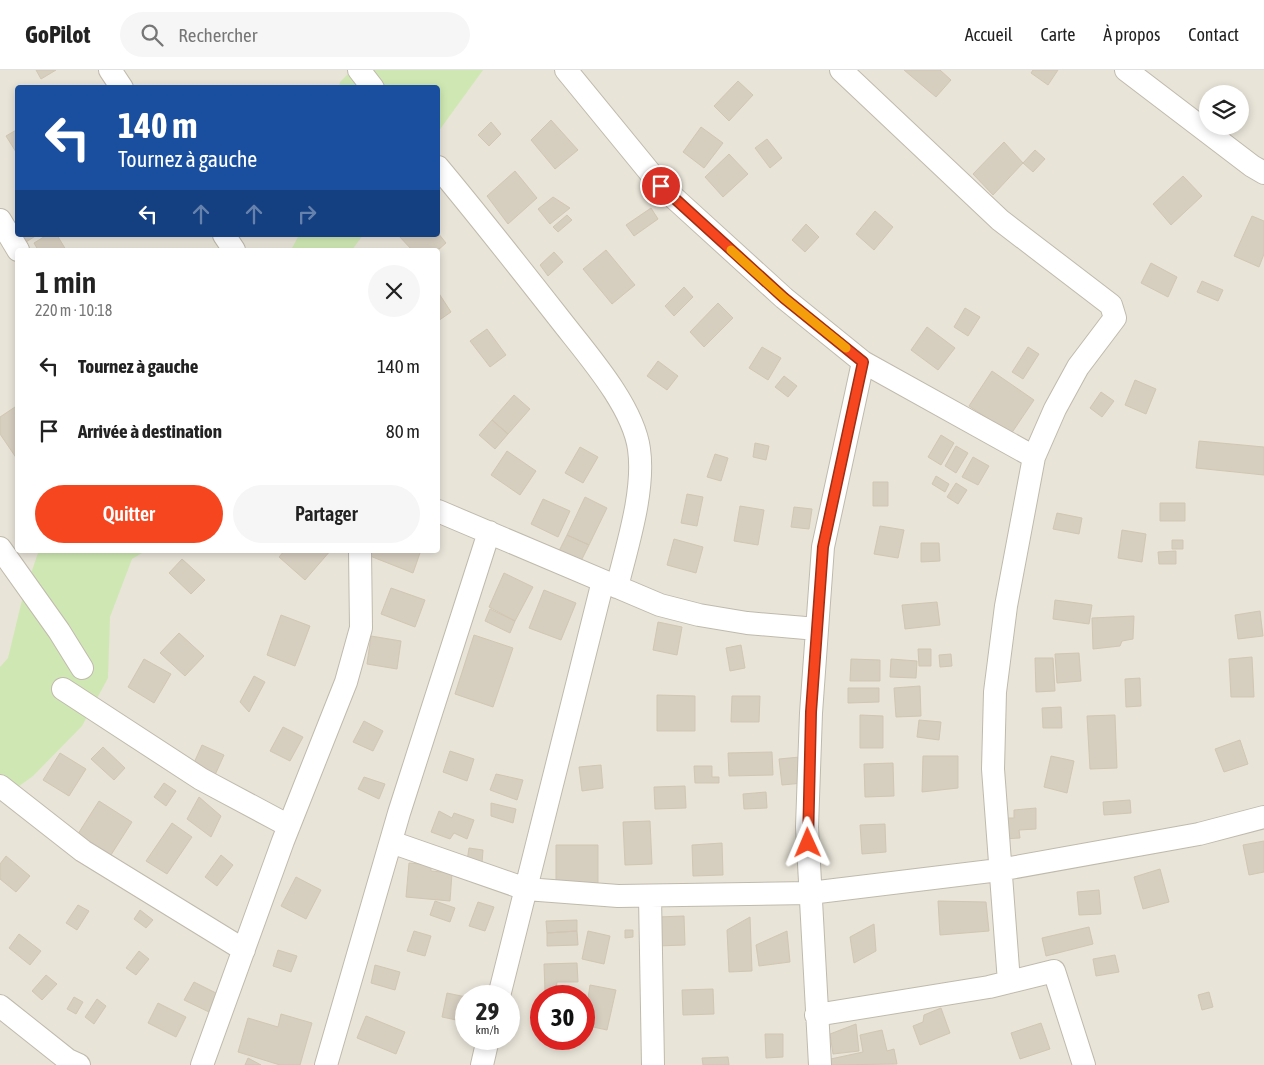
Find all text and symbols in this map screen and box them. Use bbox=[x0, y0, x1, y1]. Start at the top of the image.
search box bbox=[120, 12, 470, 57]
text: GoPilot bbox=[25, 21, 90, 48]
icon: search bbox=[138, 21, 166, 49]
text: Rechercher bbox=[178, 24, 257, 46]
text: Accueil bbox=[965, 24, 1013, 45]
text: Carte bbox=[1041, 24, 1075, 45]
text: À propos bbox=[1103, 24, 1160, 45]
text: Contact bbox=[1188, 24, 1239, 45]
map controls bbox=[1199, 85, 1249, 135]
button: layers bbox=[1199, 85, 1249, 135]
icon: left bbox=[35, 105, 100, 170]
text: 140 m bbox=[118, 105, 197, 145]
text: Tournez à gauche bbox=[118, 146, 257, 172]
pin bbox=[640, 165, 682, 207]
icon: arrive bbox=[647, 172, 675, 200]
icon: left bbox=[134, 200, 162, 228]
icon: ahead bbox=[187, 200, 215, 228]
icon: ahead bbox=[240, 200, 268, 228]
icon: right bbox=[293, 200, 321, 228]
text: 1 min bbox=[35, 265, 96, 299]
button: close bbox=[368, 265, 420, 317]
text: 220 m · 10:18 bbox=[35, 301, 112, 319]
icon: left bbox=[35, 352, 63, 380]
text: Tournez à gauche bbox=[78, 355, 198, 377]
text: 140 m bbox=[377, 355, 420, 377]
icon: arrive bbox=[35, 417, 63, 445]
text: Arrivée à destination bbox=[78, 420, 222, 442]
text: 80 m bbox=[386, 420, 420, 442]
button: Quitter bbox=[35, 485, 223, 543]
button: Partager bbox=[233, 485, 420, 543]
position arrow bbox=[781, 816, 833, 868]
speed limit sign: 30 bbox=[530, 985, 595, 1050]
text: 29 bbox=[476, 997, 499, 1025]
text: km/h bbox=[476, 1023, 499, 1037]

